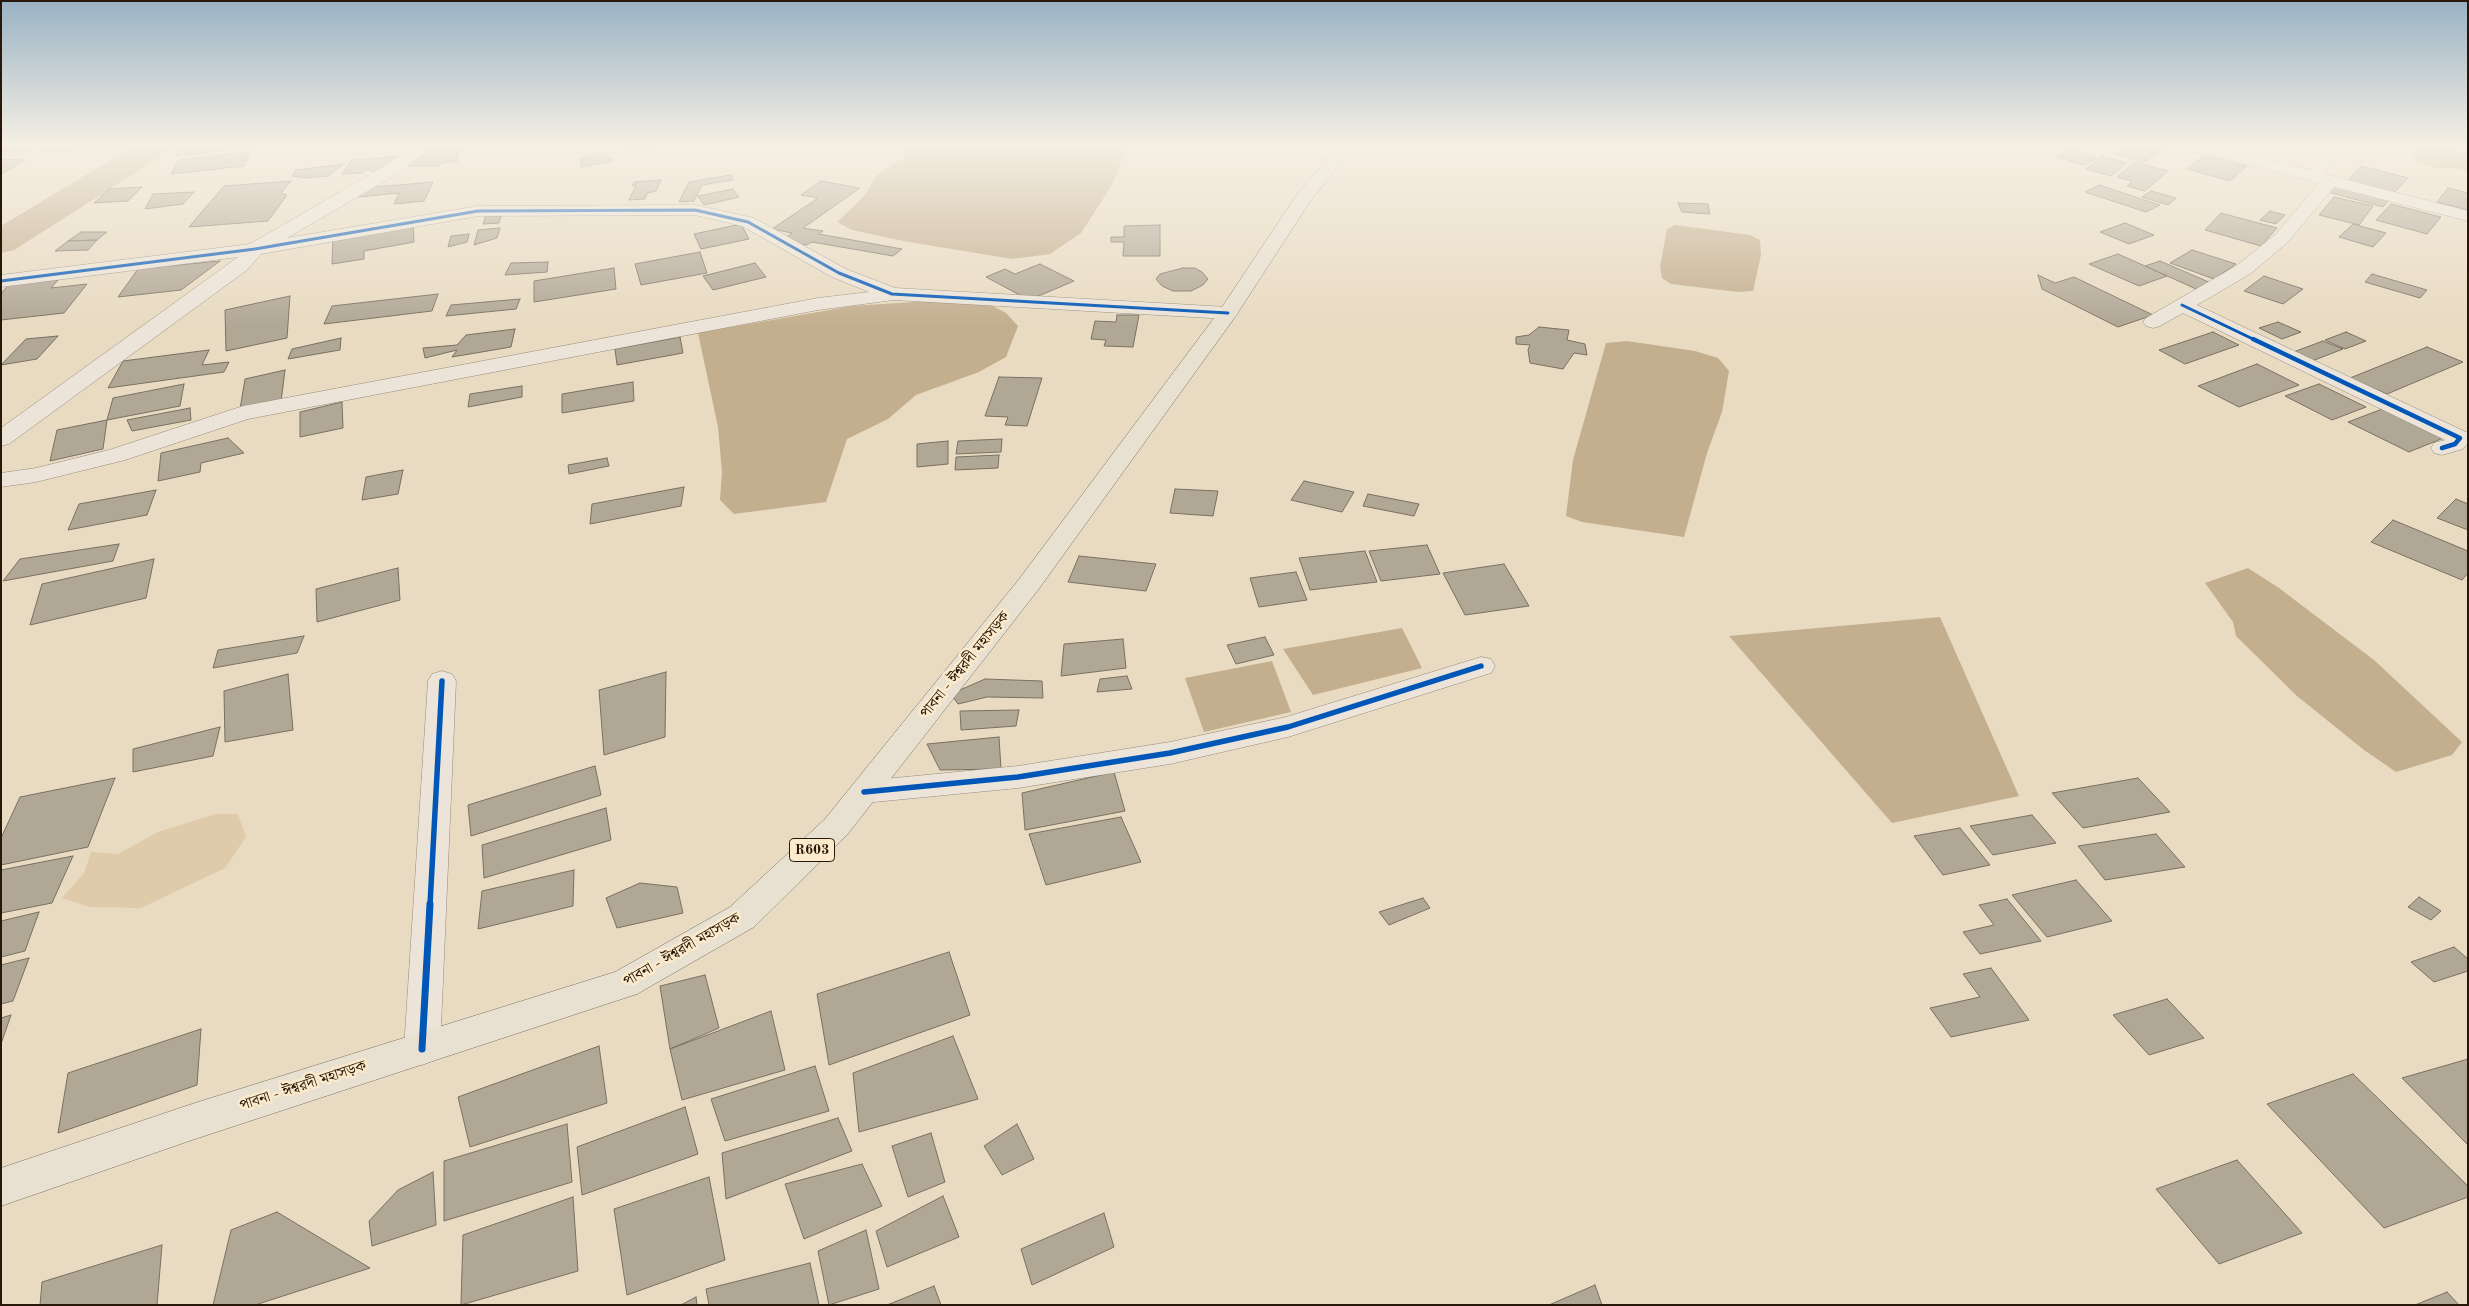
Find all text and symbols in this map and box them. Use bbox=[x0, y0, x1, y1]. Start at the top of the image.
street label: পাবনা - ঈশ্বরদী মহাসড়ক bbox=[916, 608, 1014, 722]
road number: R603 bbox=[790, 838, 834, 862]
street label: পাবনা - ঈশ্বরদী মহাসড়ক bbox=[620, 909, 744, 991]
street label: পাবনা - ঈশ্বরদী মহাসড়ক bbox=[237, 1057, 369, 1115]

